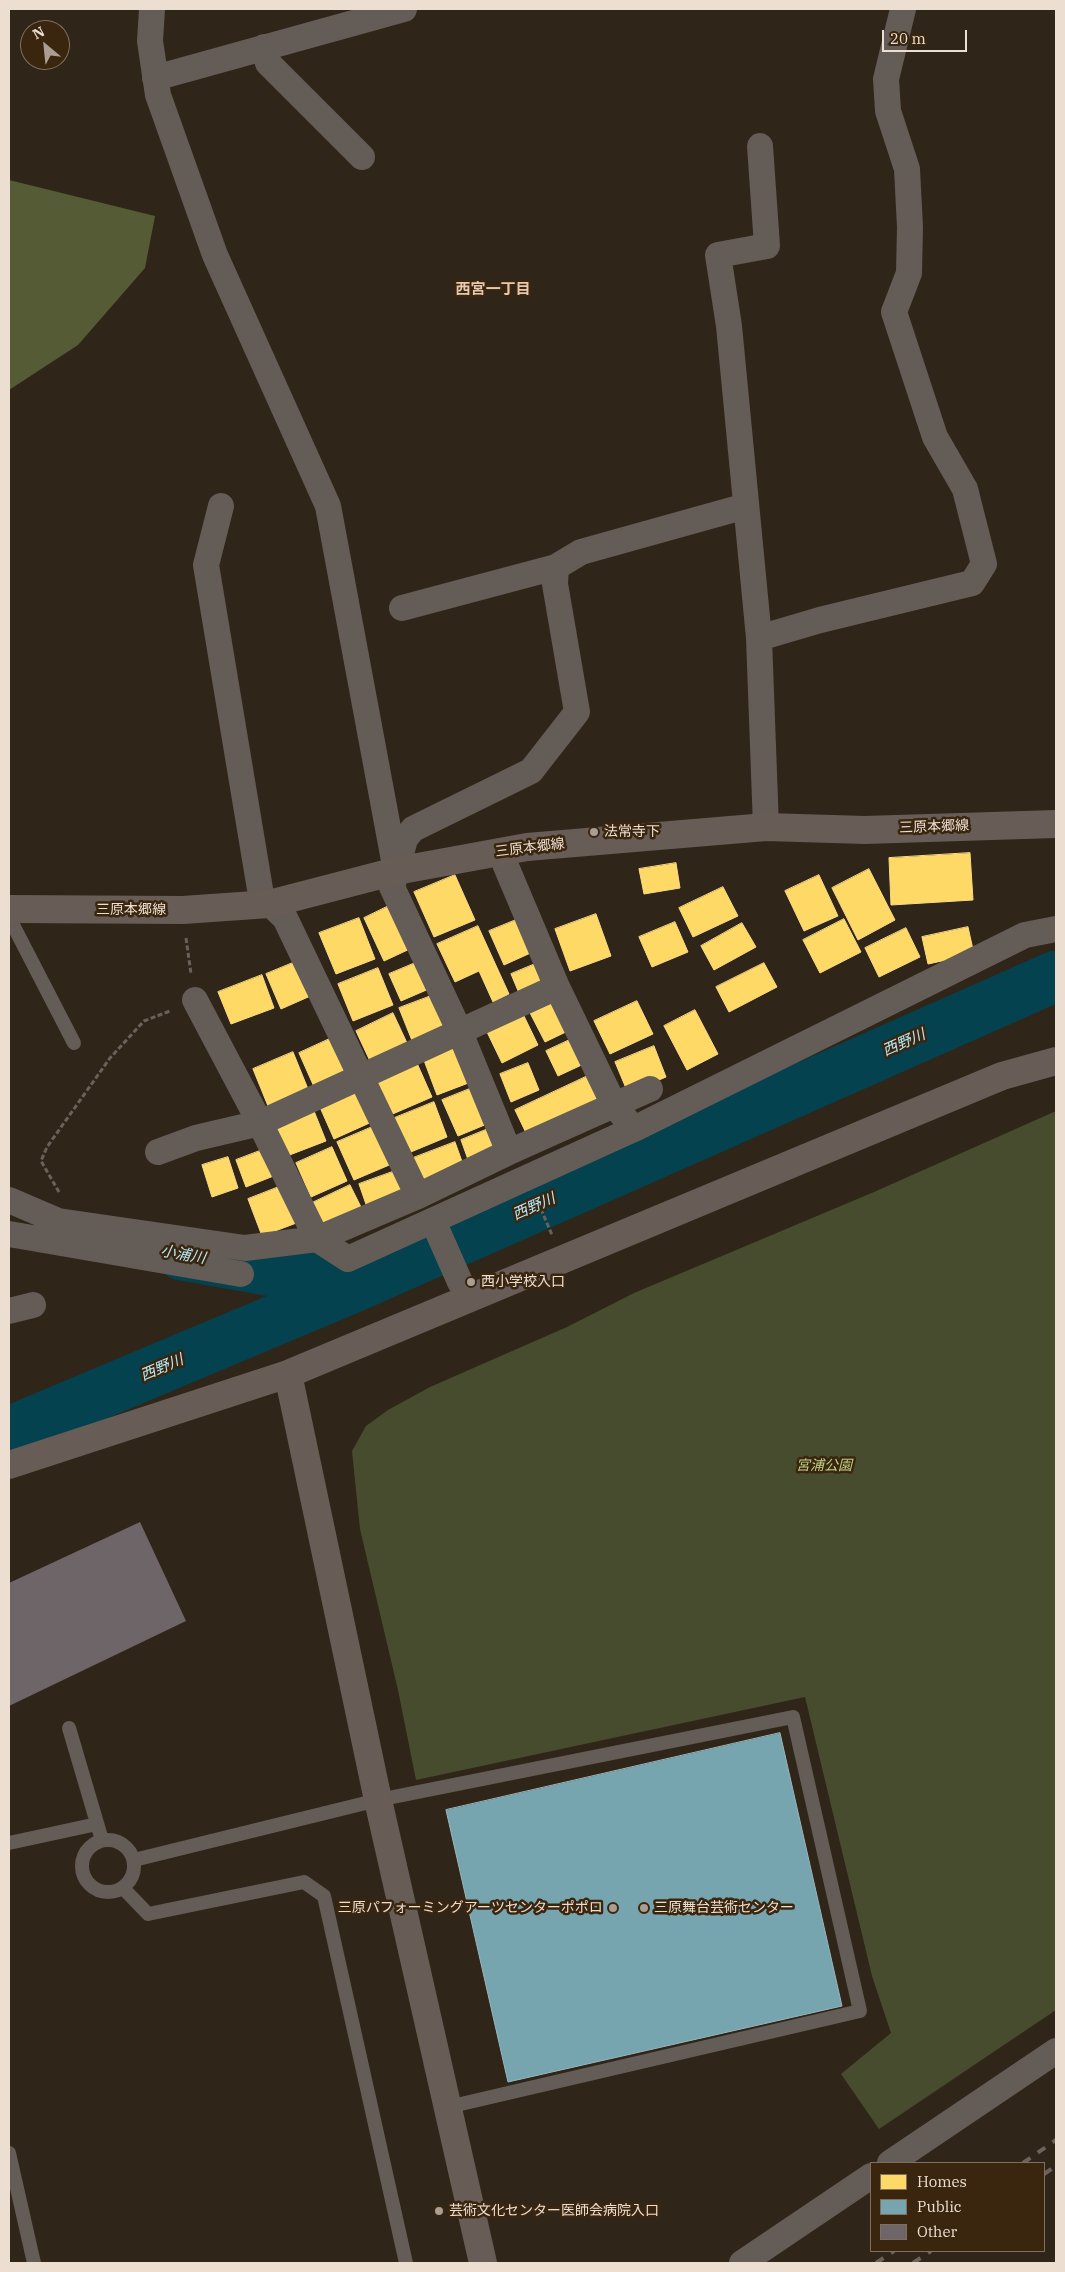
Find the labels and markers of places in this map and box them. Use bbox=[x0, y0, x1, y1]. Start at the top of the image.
place label: 法常寺下 bbox=[604, 824, 660, 840]
marker: 法常寺下 bbox=[588, 826, 600, 838]
place label: 西小学校入口 bbox=[481, 1274, 565, 1290]
marker: 西小学校入口 bbox=[465, 1276, 477, 1288]
place label: 三原パフォーミングアーツセンターポポロ bbox=[338, 1900, 603, 1916]
place label: 三原舞台芸術センター bbox=[654, 1900, 794, 1916]
marker: 三原パフォーミングアーツセンターポポロ bbox=[607, 1902, 619, 1914]
marker: 三原舞台芸術センター bbox=[638, 1902, 650, 1914]
place label: 芸術文化センター医師会病院入口 bbox=[449, 2203, 659, 2219]
marker: 芸術文化センター医師会病院入口 bbox=[433, 2205, 445, 2217]

